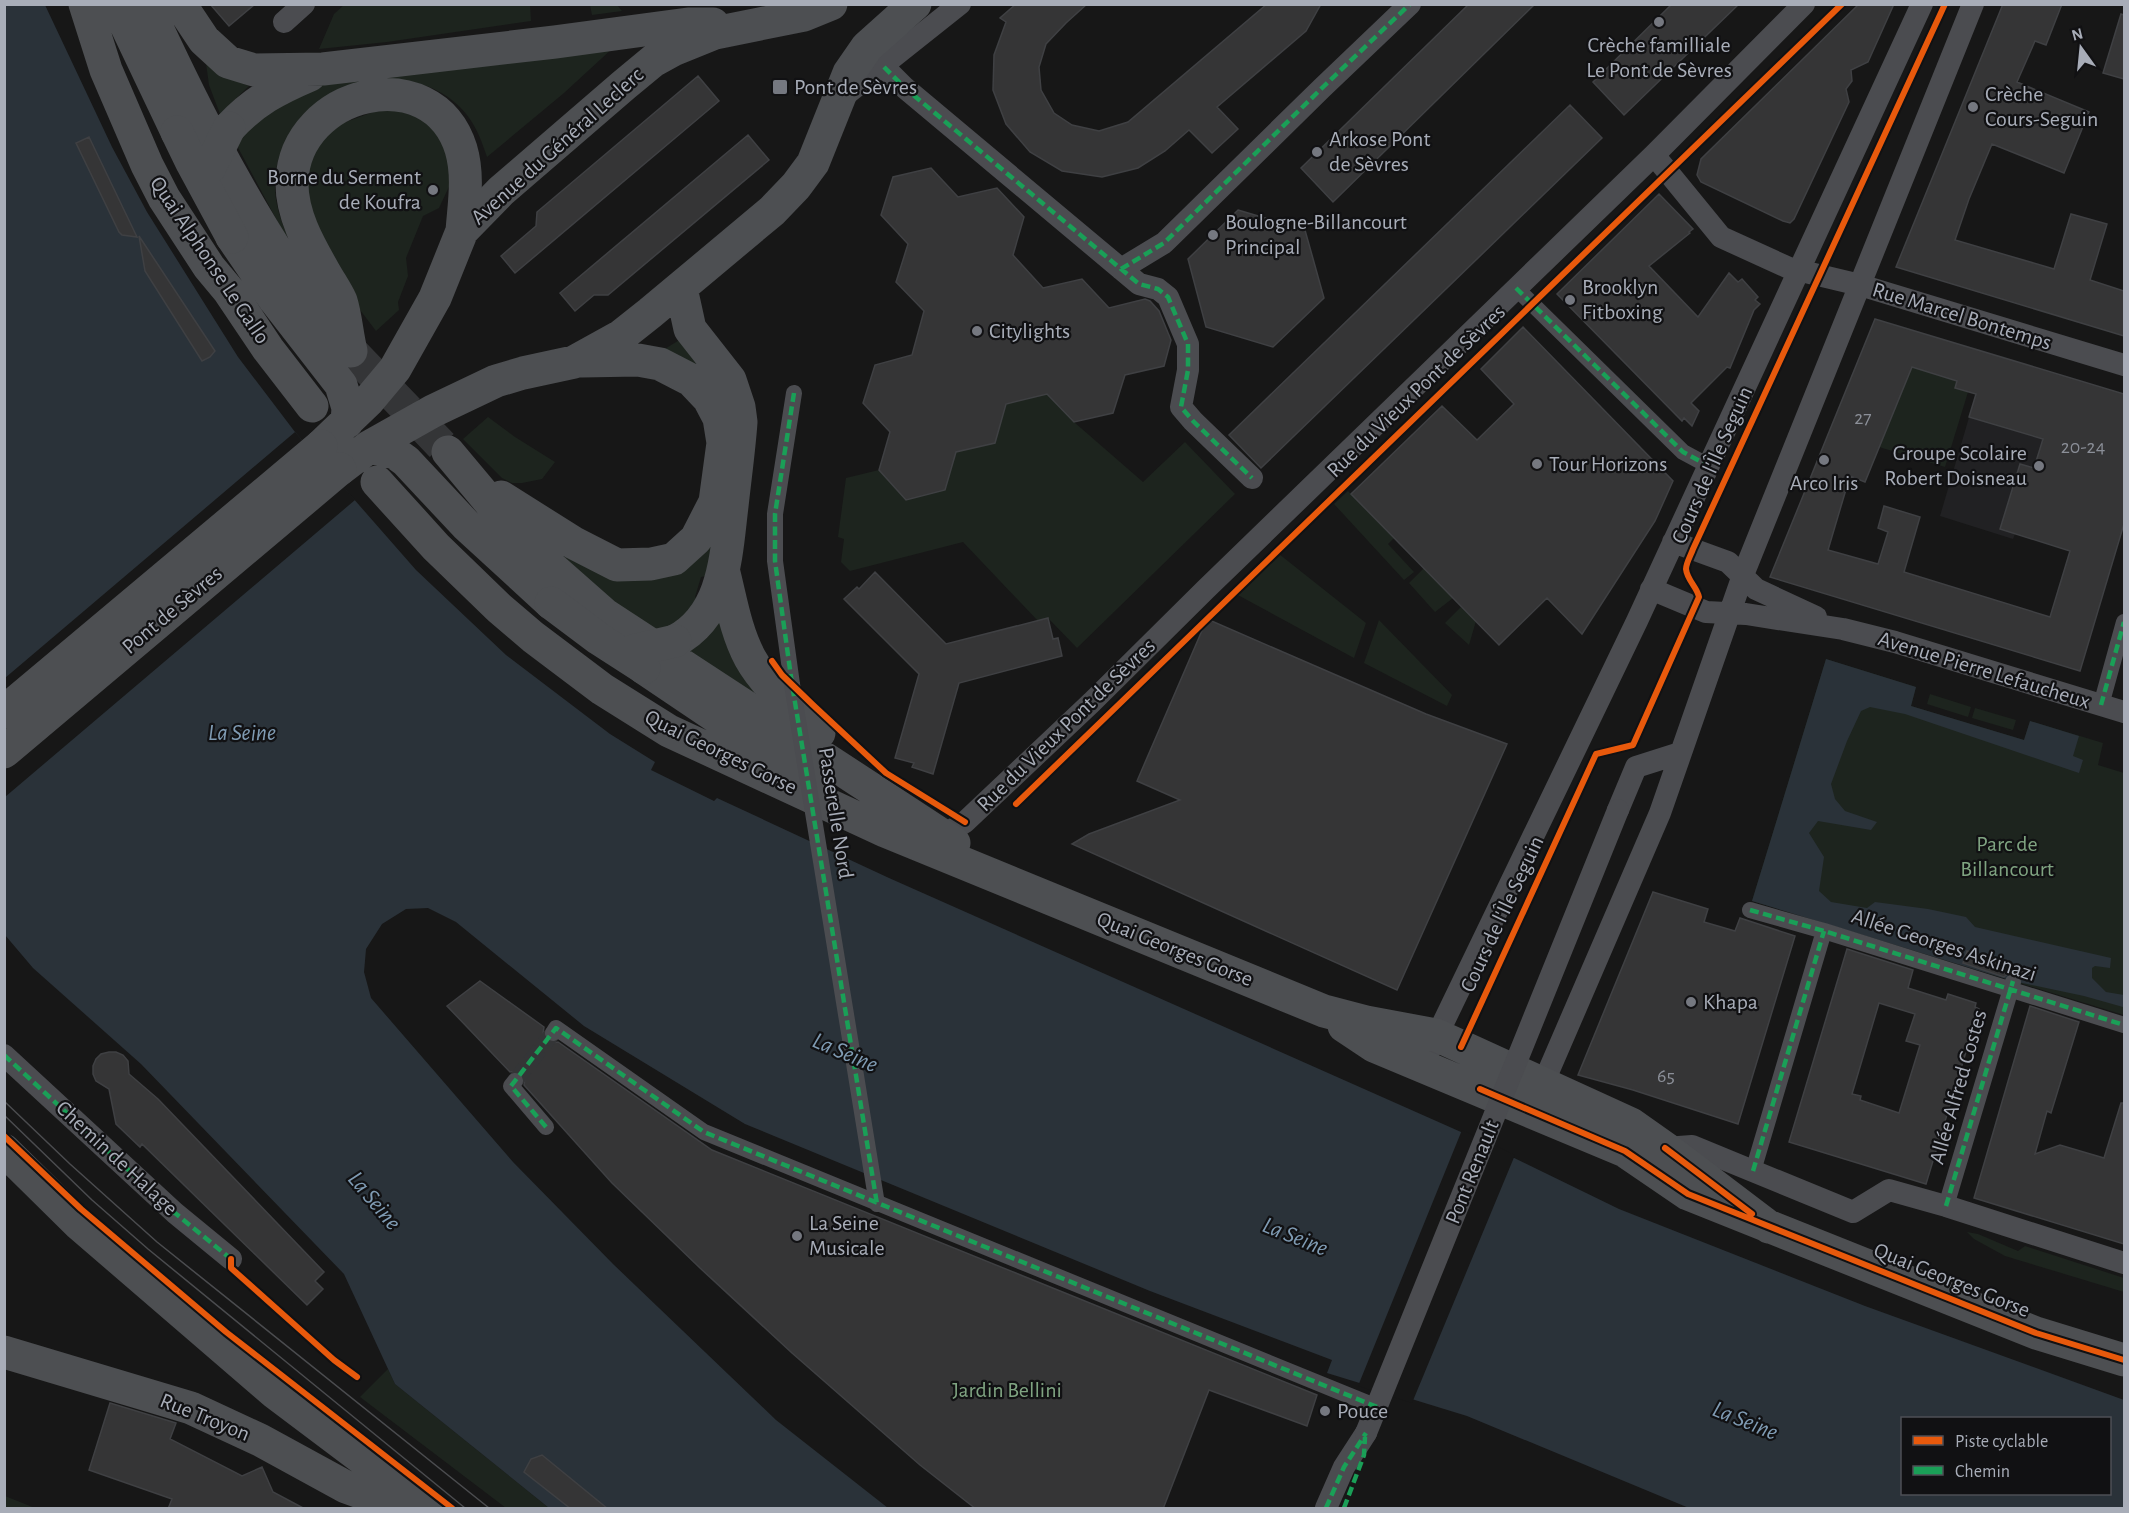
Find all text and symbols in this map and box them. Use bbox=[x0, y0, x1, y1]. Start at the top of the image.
marker: Crèche familliale Le Pont de Sèvres bbox=[1652, 15, 1666, 29]
north arrow bbox=[2051, 18, 2111, 78]
text: N bbox=[2070, 25, 2085, 44]
place label: Crèche familliale Le Pont de Sèvres bbox=[1586, 34, 1732, 81]
street label: Avenue du Général Leclerc bbox=[467, 63, 648, 229]
place label: Pont de Sèvres bbox=[794, 76, 917, 98]
marker: Pont de Sèvres bbox=[771, 78, 789, 96]
place label: Crèche Cours-Seguin bbox=[1985, 83, 2098, 130]
marker: Crèche Cours-Seguin bbox=[1966, 100, 1980, 114]
place label: Arkose Pont de Sèvres bbox=[1329, 128, 1431, 175]
marker: Arkose Pont de Sèvres bbox=[1310, 145, 1324, 159]
place label: Borne du Serment de Koufra bbox=[267, 166, 421, 213]
street label: Quai Alphonse Le Gallo bbox=[146, 172, 274, 348]
marker: Borne du Serment de Koufra bbox=[426, 183, 440, 197]
place label: Boulogne-Billancourt Principal bbox=[1225, 211, 1407, 258]
marker: Boulogne-Billancourt Principal bbox=[1206, 228, 1220, 242]
place label: Brooklyn Fitboxing bbox=[1582, 276, 1663, 323]
street label: Rue Marcel Bontemps bbox=[1870, 278, 2054, 354]
marker: Brooklyn Fitboxing bbox=[1563, 293, 1577, 307]
street label: Rue du Vieux Pont de Sèvres bbox=[1323, 300, 1509, 482]
place label: Citylights bbox=[989, 320, 1070, 342]
marker: Citylights bbox=[970, 324, 984, 338]
street label: Cours de l'Île Seguin bbox=[1667, 383, 1757, 547]
house number: 27 bbox=[1854, 408, 1872, 428]
house number: 20-24 bbox=[2061, 437, 2105, 457]
place label: Groupe Scolaire Robert Doisneau bbox=[1884, 442, 2027, 489]
place label: Tour Horizons bbox=[1549, 453, 1667, 475]
marker: Arco Iris bbox=[1817, 453, 1831, 467]
marker: Tour Horizons bbox=[1530, 457, 1544, 471]
marker: Groupe Scolaire Robert Doisneau bbox=[2032, 459, 2046, 473]
place label: Arco Iris bbox=[1790, 472, 1858, 494]
street label: Pont de Sèvres bbox=[118, 562, 226, 658]
street label: Avenue Pierre Lefaucheux bbox=[1875, 627, 2093, 713]
street label: Rue du Vieux Pont de Sèvres bbox=[973, 634, 1159, 816]
street label: Quai Georges Gorse bbox=[641, 706, 801, 798]
water label: La Seine bbox=[208, 721, 276, 745]
street label: Passerelle Nord bbox=[815, 746, 857, 880]
street label: Cours de l'Île Seguin bbox=[1455, 832, 1548, 995]
park label: Parc de Billancourt bbox=[1960, 833, 2054, 880]
street label: Allée Georges Askinazi bbox=[1849, 905, 2039, 985]
street label: Quai Georges Gorse bbox=[1094, 908, 1256, 990]
place label: Khapa bbox=[1703, 991, 1758, 1013]
marker: Khapa bbox=[1684, 995, 1698, 1009]
street label: Allée Alfred Costes bbox=[1925, 1007, 1991, 1167]
water label: La Seine bbox=[809, 1029, 881, 1077]
house number: 65 bbox=[1657, 1066, 1675, 1086]
street label: Chemin de Halage bbox=[52, 1096, 182, 1220]
street label: Pont Renault bbox=[1441, 1117, 1503, 1227]
water label: La Seine bbox=[343, 1167, 405, 1235]
place label: La Seine Musicale bbox=[809, 1212, 885, 1259]
water label: La Seine bbox=[1259, 1213, 1331, 1261]
marker: La Seine Musicale bbox=[790, 1229, 804, 1243]
street label: Quai Georges Gorse bbox=[1871, 1239, 2033, 1321]
park label: Jardin Bellini bbox=[952, 1379, 1062, 1401]
street label: Rue Troyon bbox=[157, 1389, 253, 1445]
water label: La Seine bbox=[1709, 1397, 1781, 1445]
place label: Pouce bbox=[1337, 1400, 1388, 1422]
marker: Pouce bbox=[1318, 1404, 1332, 1418]
legend bbox=[1901, 1417, 2111, 1495]
text: Piste cyclable bbox=[1955, 1433, 2048, 1451]
text: Chemin bbox=[1955, 1463, 2010, 1481]

